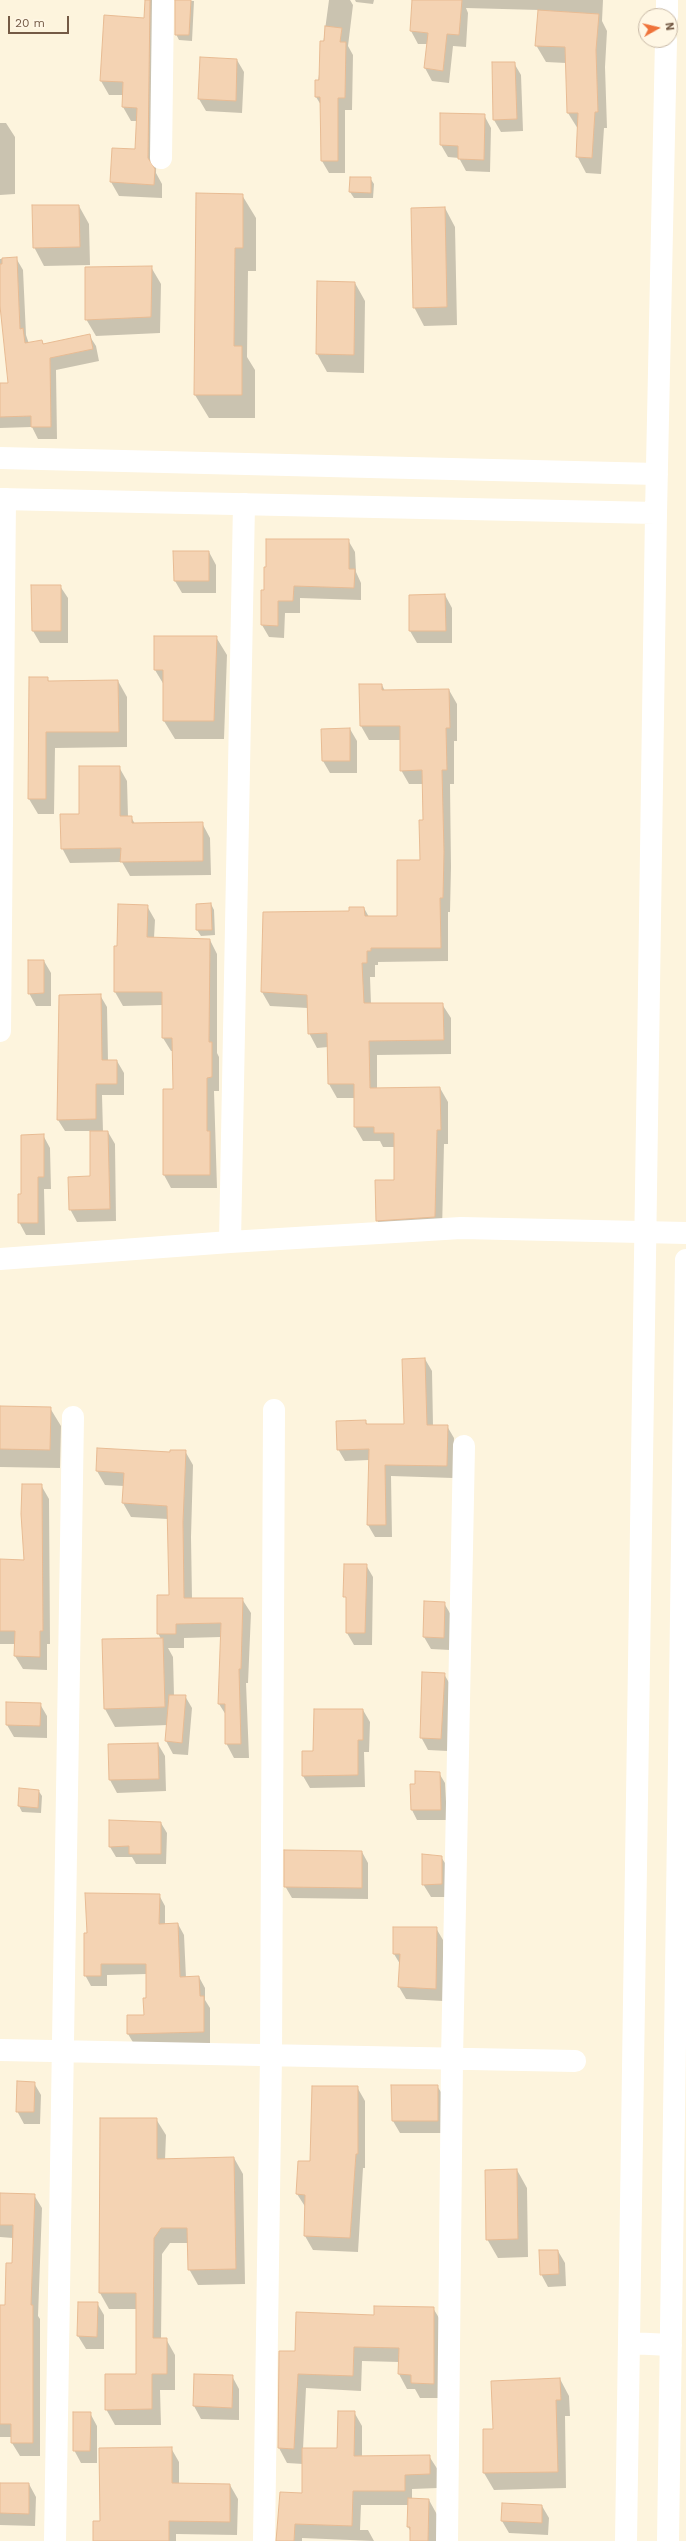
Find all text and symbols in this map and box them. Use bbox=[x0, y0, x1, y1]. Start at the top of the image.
scale bar bbox=[10, 8, 71, 34]
north arrow bbox=[638, 8, 678, 48]
text: 20 m bbox=[15, 16, 45, 30]
text: N bbox=[662, 21, 676, 31]

